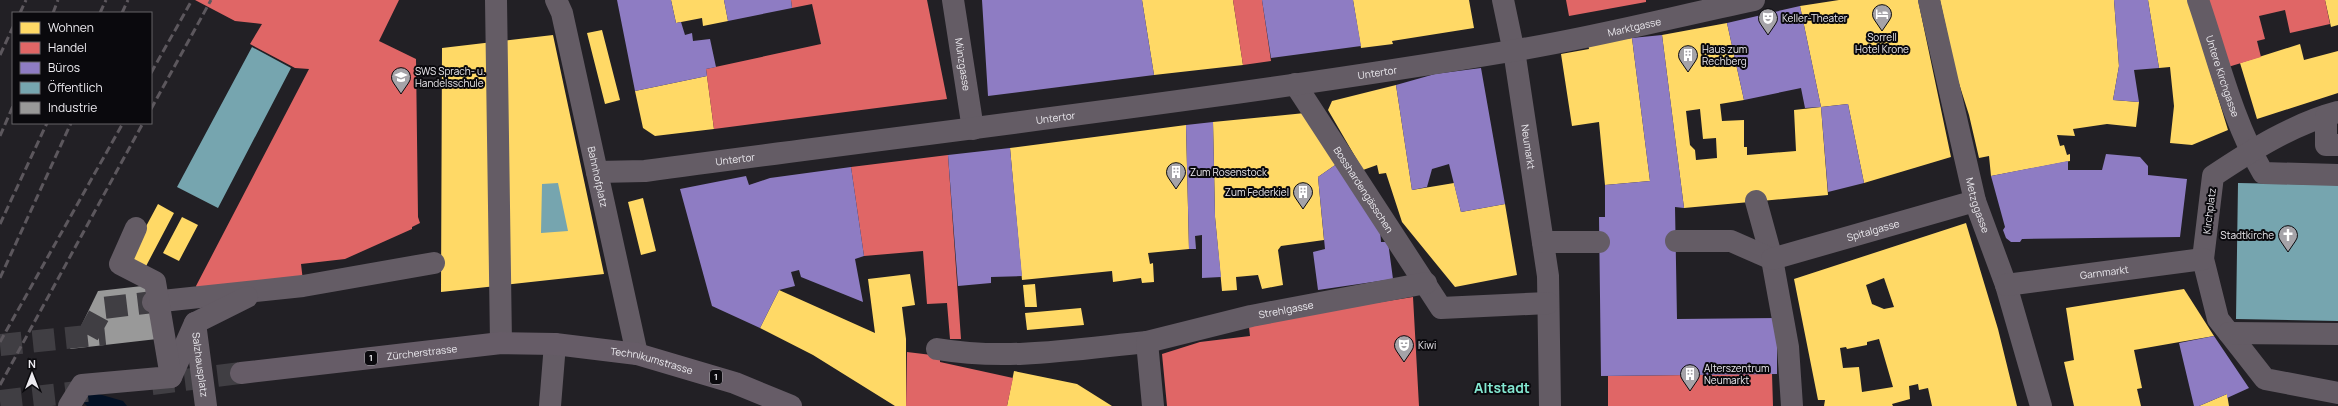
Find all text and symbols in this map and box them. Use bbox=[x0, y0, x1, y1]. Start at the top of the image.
hotel icon: Sorrell Hotel Krone bbox=[1871, 3, 1893, 31]
theatre icon: Keller-Theater bbox=[1757, 7, 1779, 35]
place label: Keller-Theater bbox=[1782, 11, 1848, 25]
legend bbox=[12, 12, 152, 124]
street label: Marktgasse bbox=[1606, 14, 1663, 39]
text: Wohnen bbox=[48, 19, 94, 36]
place label: Sorrell Hotel Krone bbox=[1855, 30, 1909, 56]
street label: Untere Kirchgasse bbox=[2203, 33, 2243, 119]
street label: Münzgasse bbox=[952, 37, 974, 92]
text: Handel bbox=[48, 39, 87, 56]
place label: Haus zum Rechberg bbox=[1702, 42, 1747, 68]
building icon: Haus zum Rechberg bbox=[1677, 44, 1699, 72]
text: Büros bbox=[48, 59, 80, 76]
street label: Untertor bbox=[1357, 62, 1398, 82]
place label: SWS Sprach- u. Handelsschule bbox=[415, 64, 485, 90]
school or university icon: SWS Sprach- u. Handelsschule bbox=[390, 66, 412, 94]
text: Öffentlich bbox=[48, 79, 103, 96]
text: Industrie bbox=[48, 99, 97, 116]
street label: Untertor bbox=[1035, 108, 1076, 127]
street label: Neumarkt bbox=[1518, 123, 1539, 170]
street label: Bosshardengässchen bbox=[1331, 144, 1397, 235]
street label: Bahnhofplatz bbox=[585, 145, 612, 209]
street label: Untertor bbox=[715, 149, 756, 169]
building icon: Zum Rosenstock bbox=[1165, 161, 1187, 189]
place label: Zum Rosenstock bbox=[1190, 165, 1268, 179]
street label: Metzggasse bbox=[1963, 176, 1993, 235]
building icon: Zum Federkiel bbox=[1292, 181, 1314, 209]
place label: Zum Federkiel bbox=[1225, 185, 1289, 199]
street label: Kirchplatz bbox=[2199, 187, 2219, 235]
street label: Spitalgasse bbox=[1845, 216, 1901, 244]
church icon: Stadtkirche bbox=[2277, 224, 2299, 252]
place label: Stadtkirche bbox=[2220, 228, 2274, 242]
street label: Garnmarkt bbox=[2079, 262, 2129, 282]
street label: Strehlgasse bbox=[1257, 297, 1315, 321]
street label: Salzhausplatz bbox=[189, 331, 212, 398]
theatre icon: Kiwi bbox=[1393, 334, 1415, 362]
place label: Kiwi bbox=[1418, 338, 1436, 352]
street label: Zürcherstrasse bbox=[386, 341, 458, 363]
street label: Technikumstrasse bbox=[610, 344, 695, 377]
road number: 1 bbox=[365, 351, 377, 365]
north arrow bbox=[12, 354, 52, 394]
text: N bbox=[28, 356, 36, 371]
place label: Alterszentrum Neumarkt bbox=[1704, 361, 1770, 387]
building icon: Alterszentrum Neumarkt bbox=[1679, 363, 1701, 391]
road number: 1 bbox=[710, 370, 722, 384]
district label: Altstadt bbox=[1474, 378, 1530, 397]

